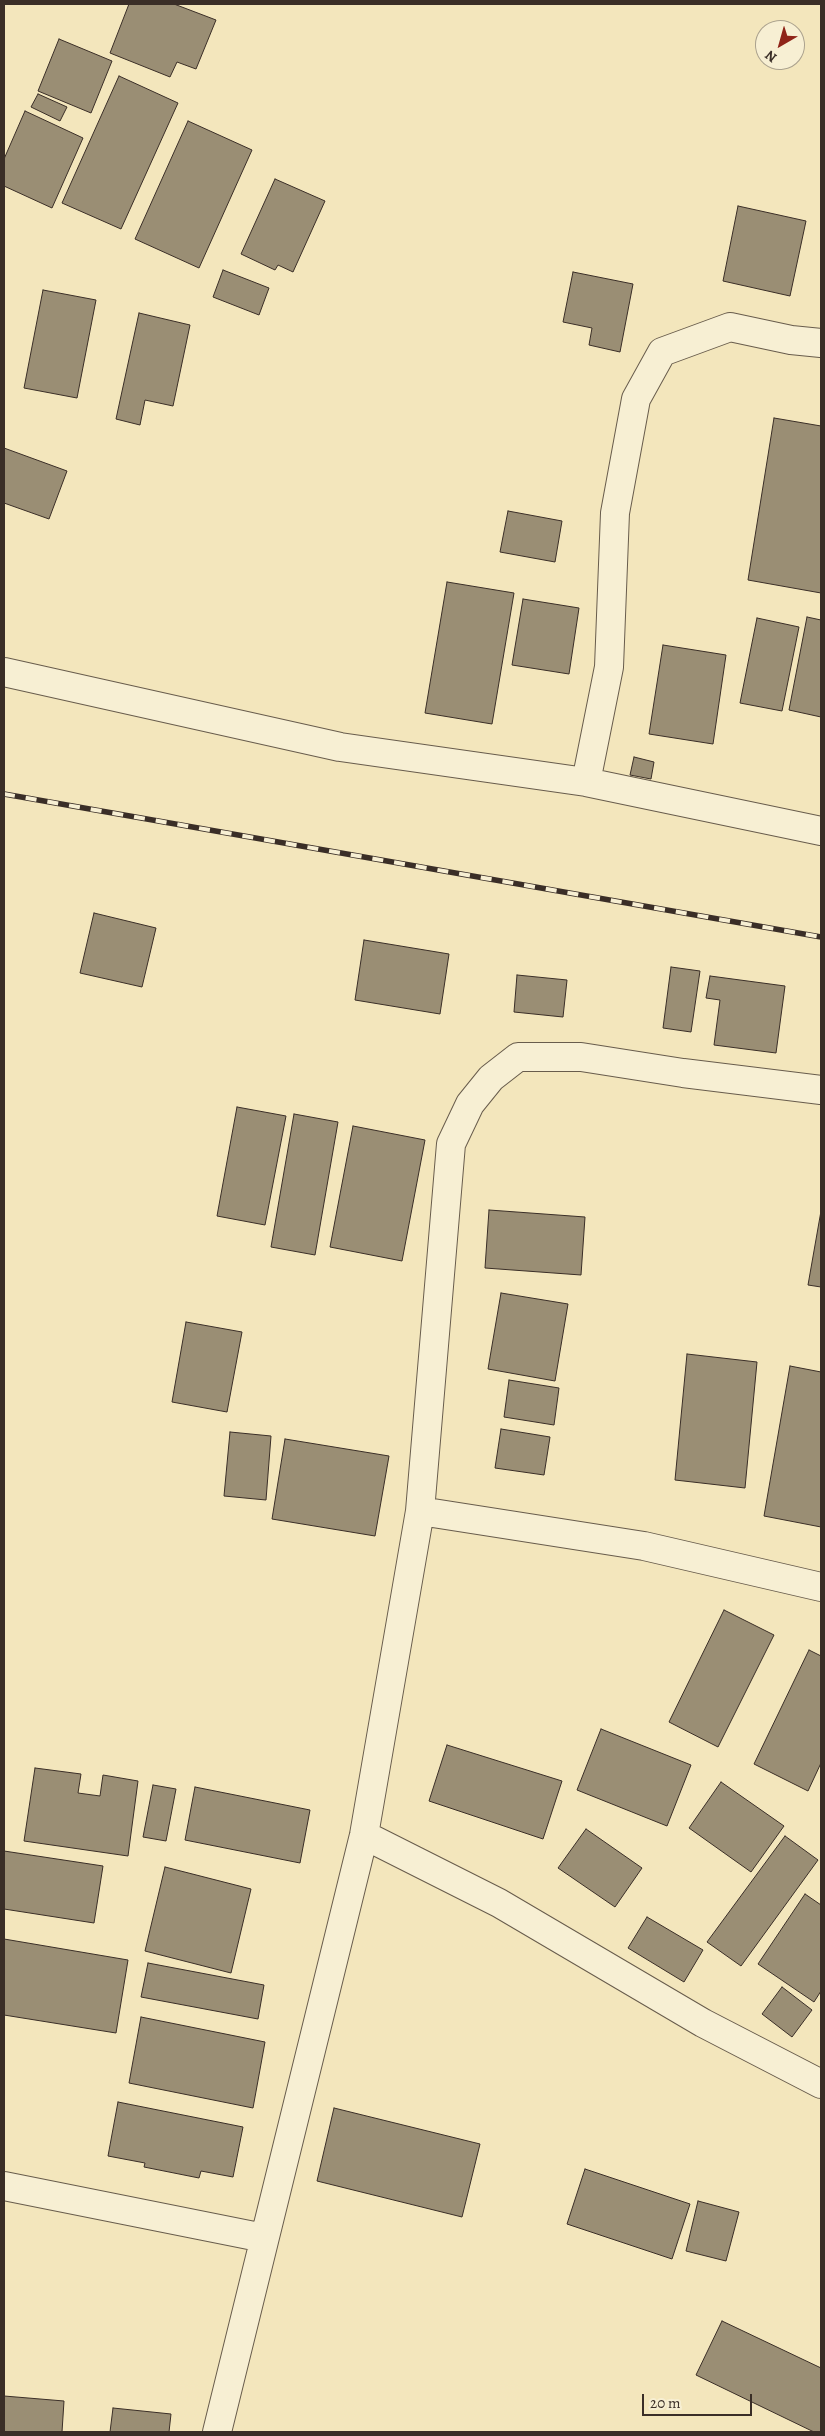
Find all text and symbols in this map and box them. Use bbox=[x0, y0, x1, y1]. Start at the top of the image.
north arrow bbox=[755, 20, 805, 70]
text: N bbox=[761, 46, 781, 67]
scale bar bbox=[645, 2384, 755, 2416]
text: 20 m bbox=[650, 2393, 681, 2413]

